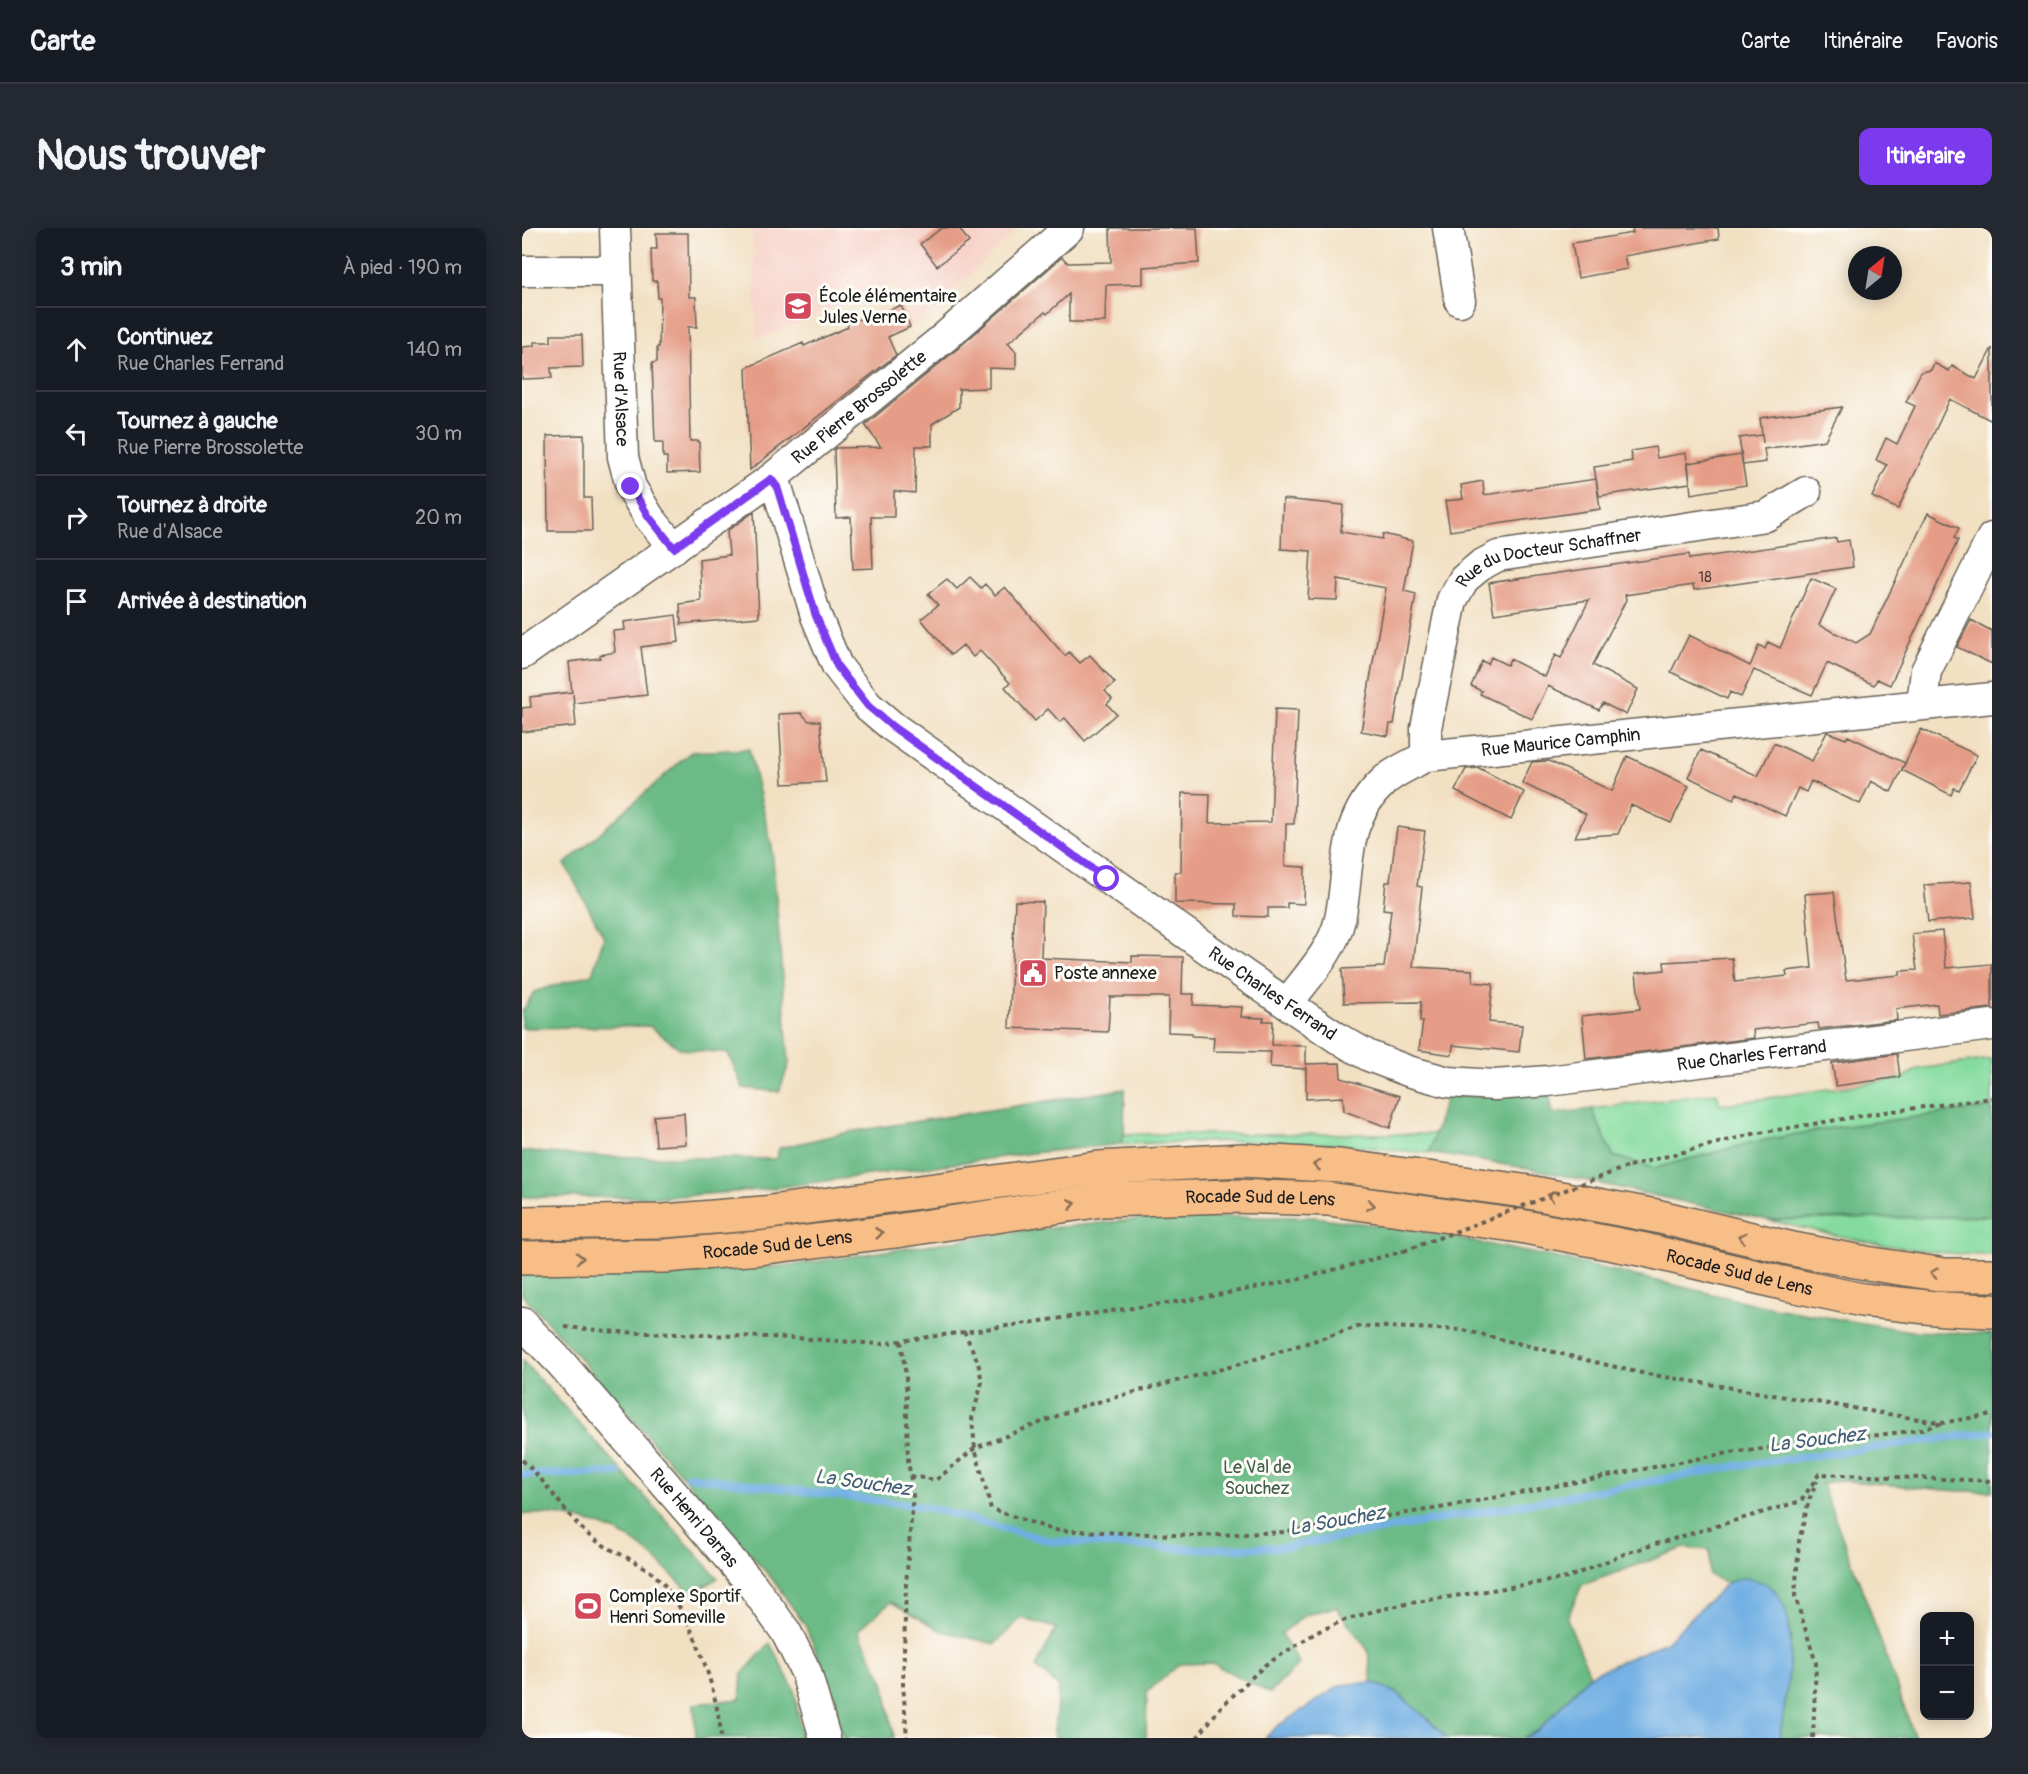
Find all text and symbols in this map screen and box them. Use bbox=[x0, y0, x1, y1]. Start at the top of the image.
text: Carte bbox=[30, 24, 95, 59]
text: Carte bbox=[1741, 28, 1790, 55]
text: Itinéraire bbox=[1823, 28, 1903, 55]
text: Favoris bbox=[1936, 28, 1998, 55]
button: Itinéraire bbox=[1859, 128, 1992, 185]
text: Nous trouver bbox=[36, 130, 265, 182]
north arrow bbox=[1848, 246, 1902, 300]
text: 3 min bbox=[60, 251, 122, 283]
text: À pied · 190 m bbox=[343, 255, 462, 280]
place label: École élémentaire Jules Verne bbox=[819, 285, 957, 329]
school or university icon: École élémentaire Jules Verne bbox=[782, 290, 814, 322]
text: Continuez bbox=[117, 323, 213, 351]
icon: ahead bbox=[60, 333, 93, 366]
text: 140 m bbox=[407, 337, 462, 362]
street label: Rue Pierre Brossolette bbox=[787, 345, 932, 470]
text: Rue Charles Ferrand bbox=[117, 351, 284, 376]
street label: Rue d'Alsace bbox=[607, 351, 634, 447]
text: Tournez à gauche bbox=[117, 407, 278, 435]
icon: left bbox=[60, 417, 93, 450]
text: 30 m bbox=[415, 421, 462, 446]
text: Rue Pierre Brossolette bbox=[117, 435, 303, 460]
route end bbox=[617, 473, 643, 499]
text: Tournez à droite bbox=[117, 491, 267, 519]
icon: right bbox=[60, 501, 93, 534]
text: 20 m bbox=[415, 505, 462, 530]
text: Rue d'Alsace bbox=[117, 519, 223, 544]
street label: Rue du Docteur Schaffner bbox=[1451, 524, 1643, 592]
house number: 18 bbox=[1698, 568, 1712, 587]
icon: arrive bbox=[60, 585, 93, 618]
text: Arrivée à destination bbox=[117, 587, 307, 615]
street label: Rue Maurice Camphin bbox=[1480, 723, 1641, 762]
route start bbox=[1093, 865, 1119, 891]
street label: Rue Charles Ferrand bbox=[1203, 942, 1341, 1046]
public building icon: Poste annexe bbox=[1017, 957, 1049, 989]
place label: Poste annexe bbox=[1054, 962, 1157, 985]
street label: Rue Charles Ferrand bbox=[1676, 1035, 1828, 1077]
one-way arrow bbox=[1312, 1158, 1321, 1171]
street label: Rocade Sud de Lens bbox=[1185, 1185, 1337, 1212]
one-way arrow bbox=[1547, 1191, 1556, 1203]
one-way arrow bbox=[1067, 1199, 1077, 1211]
one-way arrow bbox=[1367, 1199, 1376, 1211]
street label: Rocade Sud de Lens bbox=[702, 1226, 853, 1265]
one-way arrow bbox=[875, 1227, 884, 1240]
one-way arrow bbox=[1737, 1231, 1747, 1244]
street label: Rocade Sud de Lens bbox=[1664, 1244, 1815, 1301]
one-way arrow bbox=[576, 1252, 585, 1264]
one-way arrow bbox=[1929, 1267, 1938, 1279]
water label: La Souchez bbox=[1767, 1421, 1869, 1458]
park label: Le Val de Souchez bbox=[1223, 1456, 1291, 1500]
street label: Rue Henri Darras bbox=[645, 1463, 743, 1573]
water label: La Souchez bbox=[813, 1463, 915, 1502]
water label: La Souchez bbox=[1287, 1499, 1390, 1541]
place label: Complexe Sportif Henri Someville bbox=[609, 1585, 742, 1629]
sports icon: Complexe Sportif Henri Someville bbox=[572, 1590, 604, 1622]
map controls bbox=[1920, 1612, 1974, 1720]
button: + bbox=[1920, 1612, 1974, 1666]
button: − bbox=[1920, 1666, 1974, 1720]

